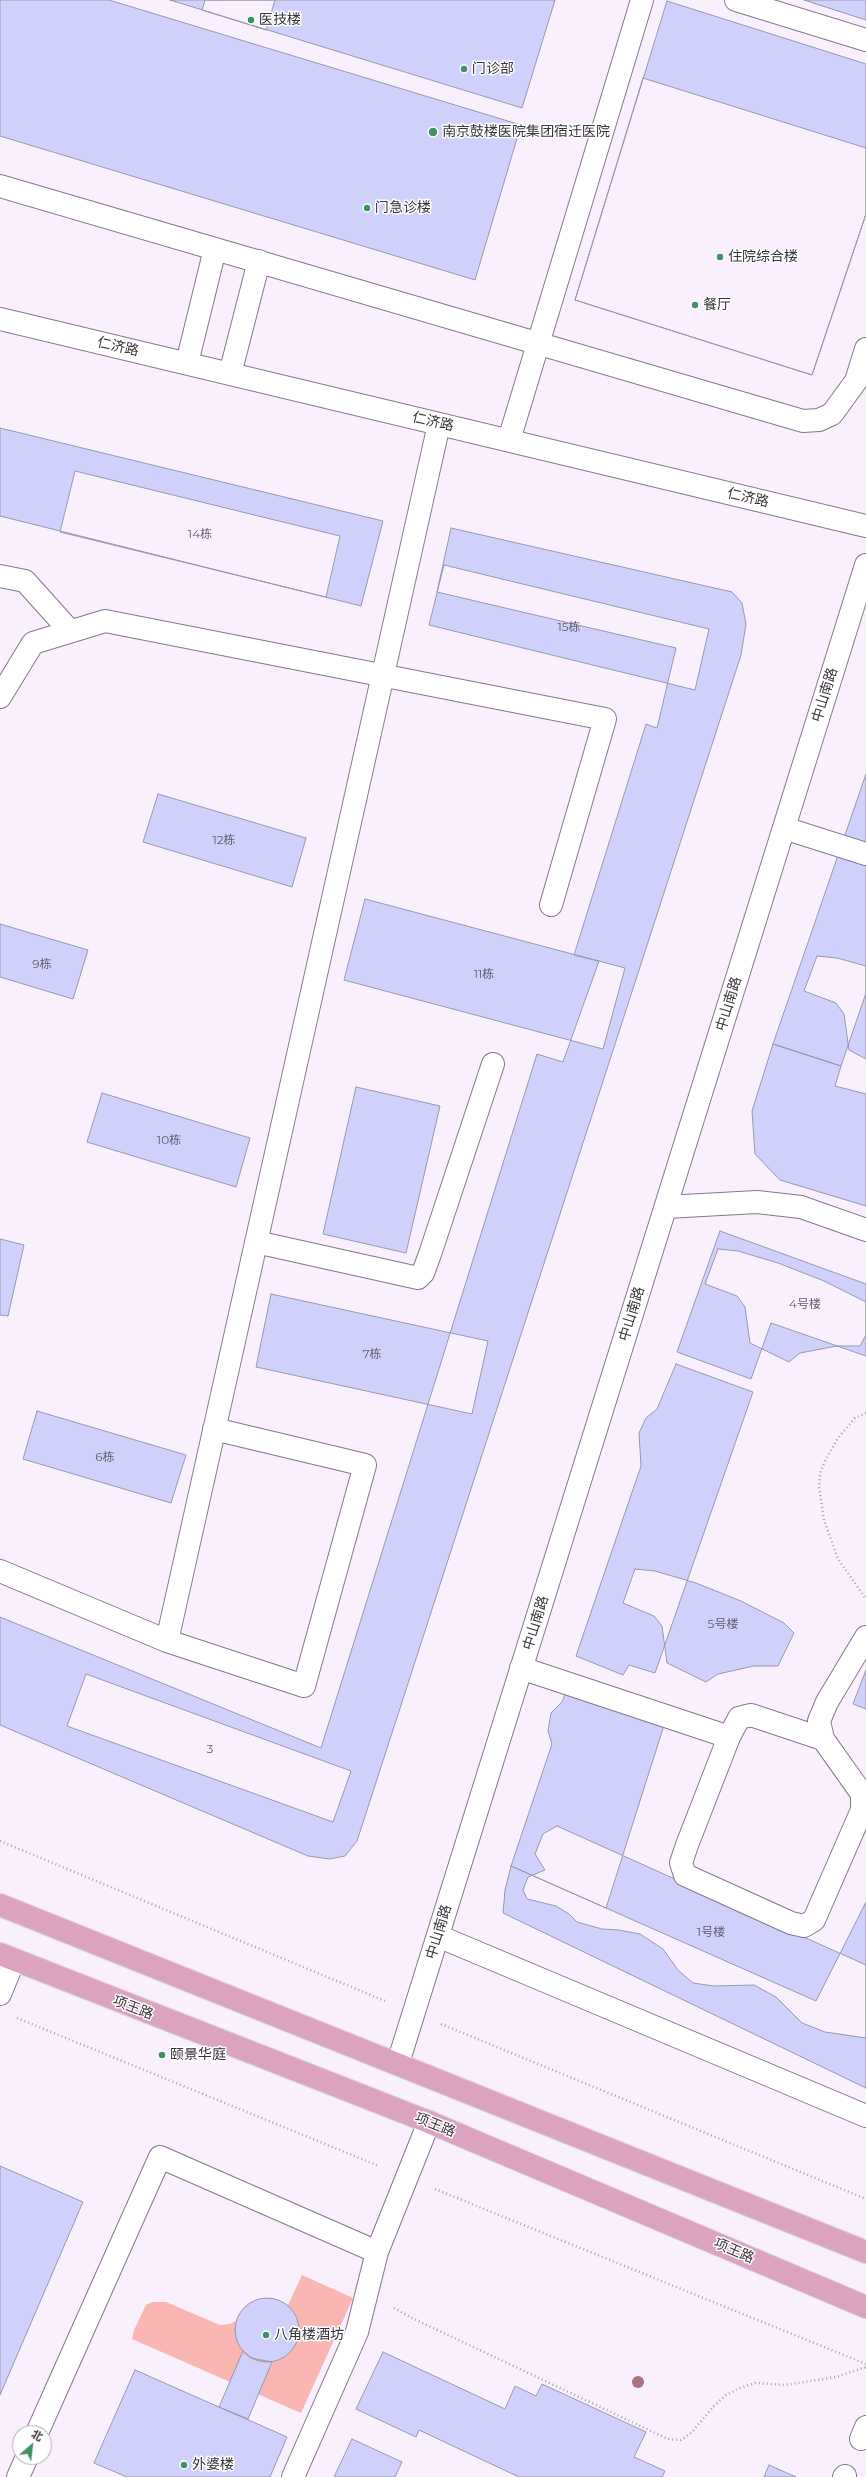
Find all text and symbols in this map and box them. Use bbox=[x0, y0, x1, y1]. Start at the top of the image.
place label: 医技楼 bbox=[259, 12, 301, 28]
marker: 医技楼 bbox=[246, 15, 256, 25]
place label: 门诊部 bbox=[472, 61, 514, 77]
marker: 门诊部 bbox=[459, 64, 469, 74]
place label: 南京鼓楼医院集团宿迁医院 bbox=[442, 124, 610, 140]
marker: 南京鼓楼医院集团宿迁医院 bbox=[427, 126, 439, 138]
place label: 门急诊楼 bbox=[375, 200, 431, 216]
marker: 门急诊楼 bbox=[362, 203, 372, 213]
place label: 住院综合楼 bbox=[728, 249, 798, 265]
marker: 住院综合楼 bbox=[715, 252, 725, 262]
place label: 餐厅 bbox=[703, 297, 731, 313]
marker: 餐厅 bbox=[690, 300, 700, 310]
street label: 仁济路 bbox=[96, 334, 140, 360]
street label: 仁济路 bbox=[411, 409, 455, 435]
street label: 仁济路 bbox=[726, 485, 770, 511]
house number: 14栋 bbox=[188, 527, 212, 541]
house number: 15栋 bbox=[557, 620, 581, 634]
street label: 中山南路 bbox=[809, 666, 841, 724]
house number: 12栋 bbox=[212, 833, 236, 847]
house number: 9栋 bbox=[32, 957, 52, 971]
house number: 11栋 bbox=[474, 967, 494, 981]
street label: 中山南路 bbox=[713, 975, 745, 1033]
house number: 10栋 bbox=[157, 1133, 181, 1147]
street label: 中山南路 bbox=[616, 1285, 648, 1343]
house number: 4号楼 bbox=[789, 1297, 821, 1311]
house number: 7栋 bbox=[362, 1347, 382, 1361]
house number: 6栋 bbox=[95, 1450, 115, 1464]
street label: 中山南路 bbox=[520, 1594, 552, 1652]
house number: 5号楼 bbox=[708, 1617, 738, 1631]
house number: 3 bbox=[207, 1742, 213, 1756]
street label: 中山南路 bbox=[423, 1903, 455, 1961]
house number: 1号楼 bbox=[697, 1925, 725, 1939]
street label: 项王路 bbox=[110, 1993, 156, 2023]
place label: 颐景华庭 bbox=[170, 2047, 226, 2063]
marker: 颐景华庭 bbox=[157, 2050, 167, 2060]
street label: 项王路 bbox=[412, 2109, 458, 2141]
street label: 项王路 bbox=[711, 2235, 757, 2267]
place label: 八角楼酒坊 bbox=[274, 2327, 344, 2343]
marker: 八角楼酒坊 bbox=[261, 2330, 271, 2340]
north arrow bbox=[12, 2425, 52, 2465]
text: 北 bbox=[29, 2427, 45, 2444]
place label: 外婆楼 bbox=[192, 2457, 234, 2473]
marker: 外婆楼 bbox=[179, 2460, 189, 2470]

